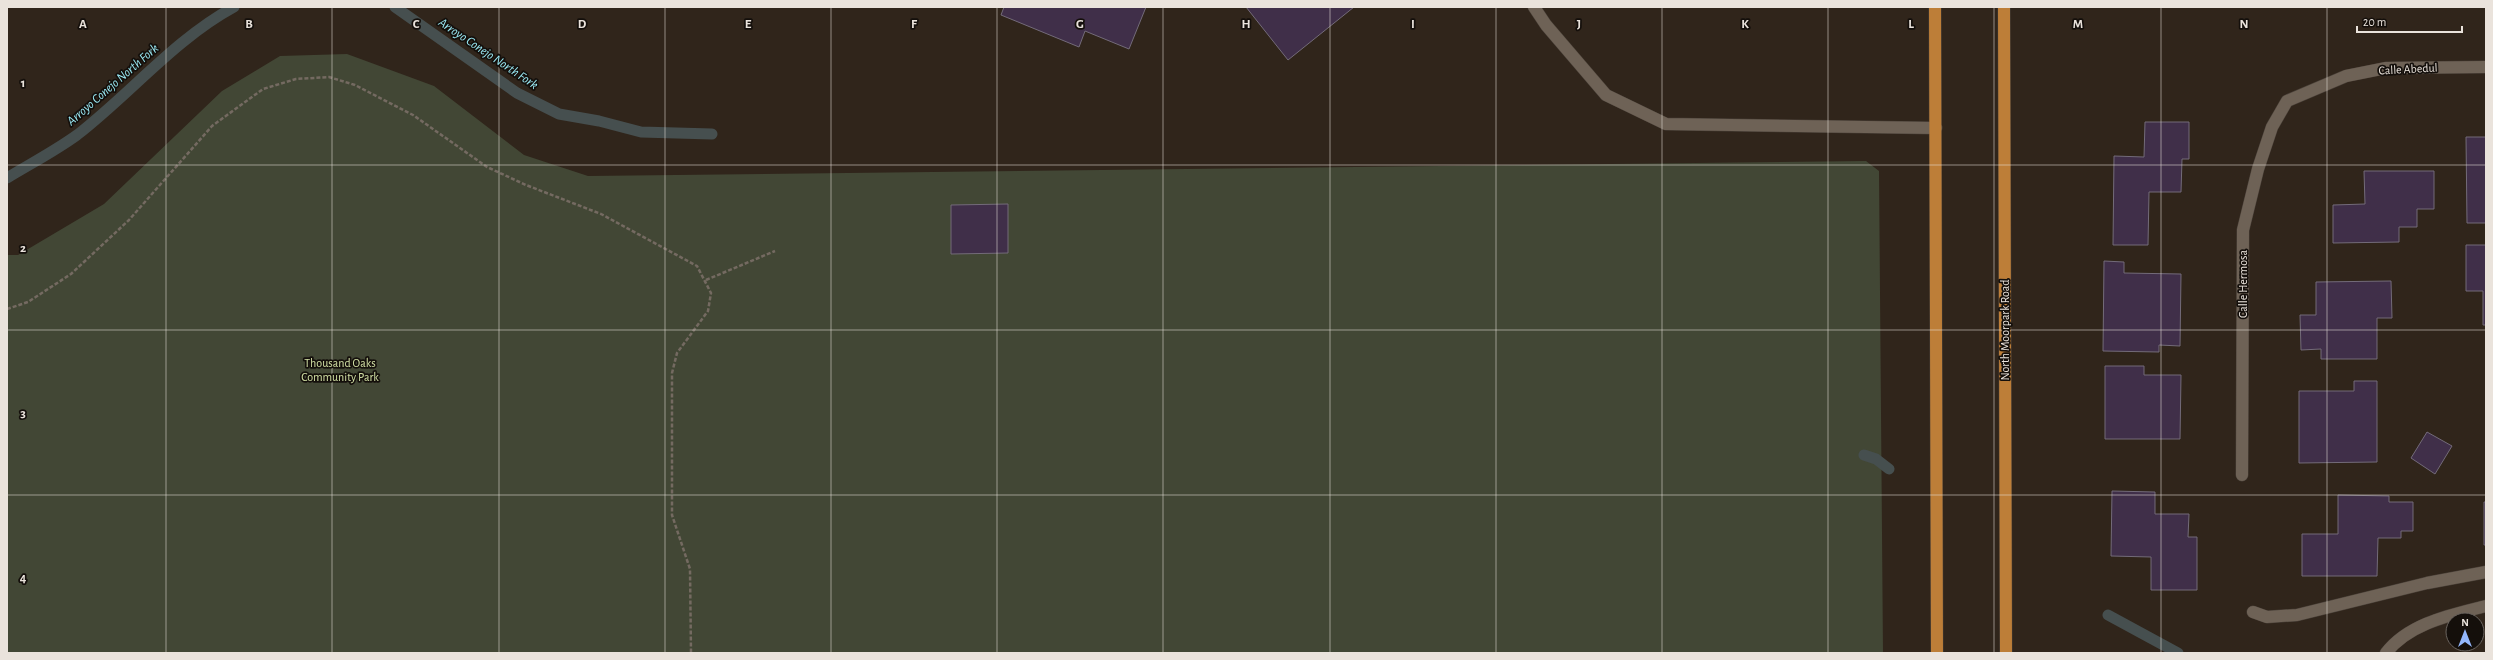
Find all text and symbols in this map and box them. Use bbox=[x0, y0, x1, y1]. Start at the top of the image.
scale bar bbox=[2357, 8, 2462, 34]
water label: Arroyo Conejo North Fork bbox=[435, 15, 540, 92]
text: 20 m bbox=[2363, 16, 2386, 28]
text: A bbox=[79, 18, 87, 31]
text: B bbox=[245, 18, 253, 31]
text: C bbox=[413, 18, 420, 31]
text: D bbox=[578, 18, 587, 31]
text: E bbox=[745, 18, 752, 31]
text: F bbox=[911, 18, 918, 31]
text: G bbox=[1076, 18, 1084, 31]
text: H bbox=[1241, 18, 1251, 31]
text: I bbox=[1411, 18, 1415, 31]
text: J bbox=[1577, 18, 1581, 31]
text: K bbox=[1741, 18, 1749, 31]
text: L bbox=[1908, 18, 1914, 31]
text: M bbox=[2073, 18, 2083, 31]
text: N bbox=[2239, 18, 2249, 31]
water label: Arroyo Conejo North Fork bbox=[64, 42, 161, 129]
street label: Calle Abedul bbox=[2378, 61, 2438, 77]
text: 1 bbox=[21, 77, 25, 90]
text: 2 bbox=[20, 242, 26, 255]
street label: Calle Hermosa bbox=[2237, 250, 2249, 318]
street label: North Moorpark Road bbox=[1999, 279, 2011, 381]
park label: Thousand Oaks Community Park bbox=[301, 357, 379, 384]
text: 3 bbox=[20, 407, 26, 420]
text: 4 bbox=[20, 572, 27, 585]
north arrow bbox=[2445, 612, 2485, 652]
text: N bbox=[2461, 617, 2469, 628]

